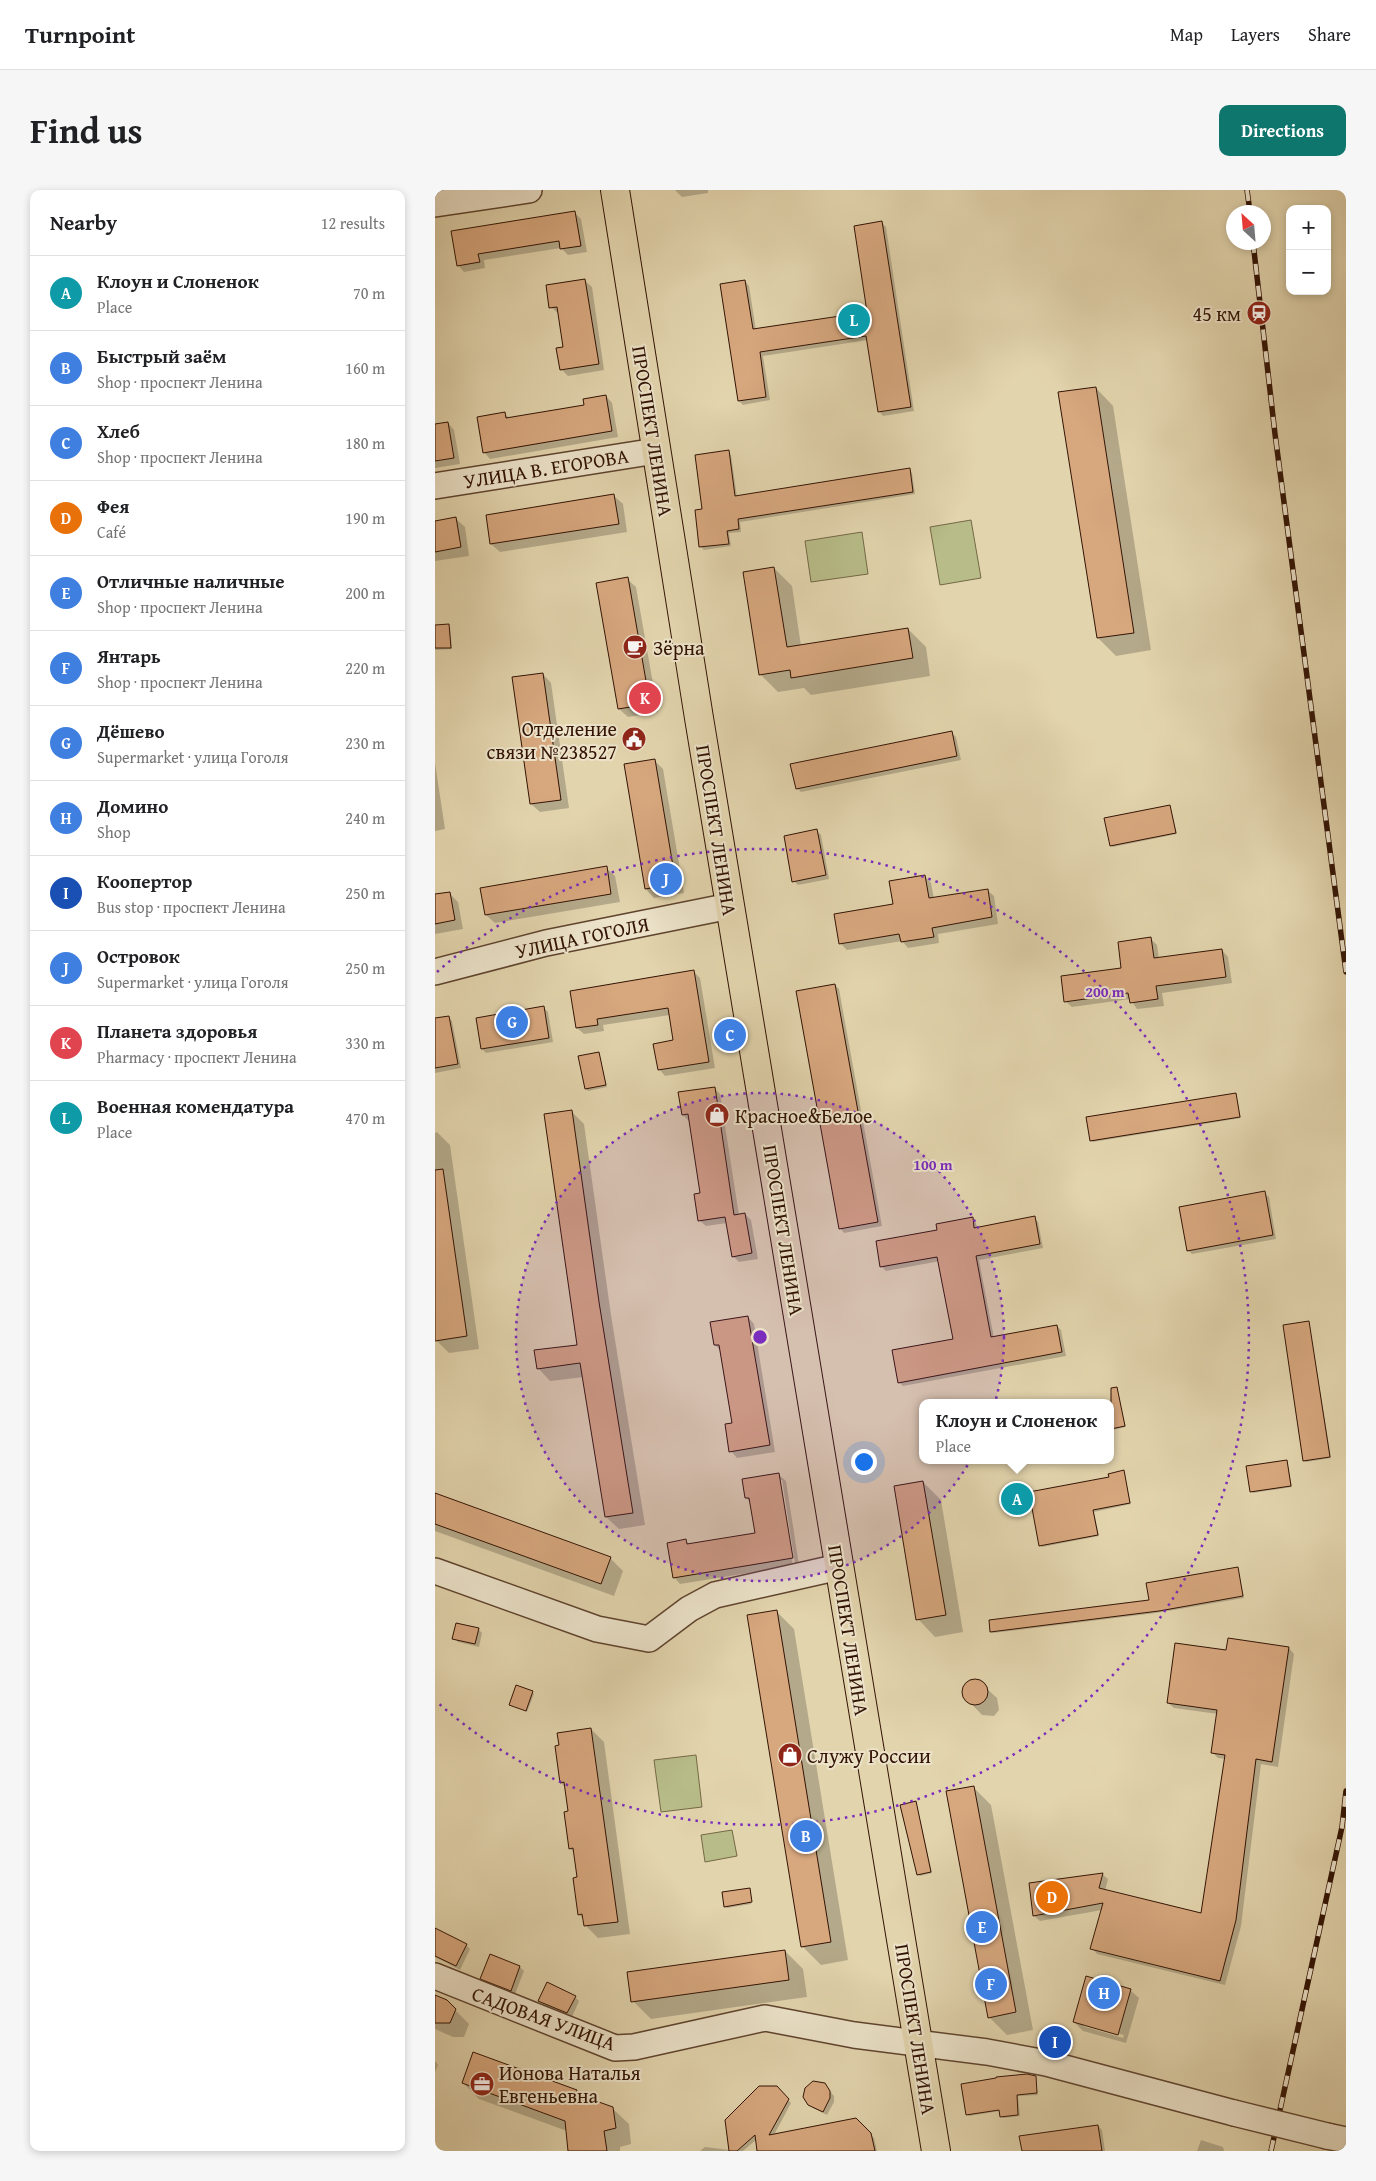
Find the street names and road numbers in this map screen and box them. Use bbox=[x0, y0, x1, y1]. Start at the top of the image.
street label: ПРОСПЕКТ ЛЕНИНА bbox=[625, 344, 681, 518]
street label: УЛИЦА В. ЕГОРОВА bbox=[461, 441, 631, 495]
street label: ПРОСПЕКТ ЛЕНИНА bbox=[689, 743, 745, 917]
street label: УЛИЦА ГОГОЛЯ bbox=[513, 909, 652, 965]
street label: ПРОСПЕКТ ЛЕНИНА bbox=[756, 1143, 812, 1317]
street label: ПРОСПЕКТ ЛЕНИНА bbox=[821, 1543, 877, 1717]
street label: ПРОСПЕКТ ЛЕНИНА bbox=[888, 1942, 944, 2116]
street label: САДОВАЯ УЛИЦА bbox=[468, 1979, 620, 2057]

